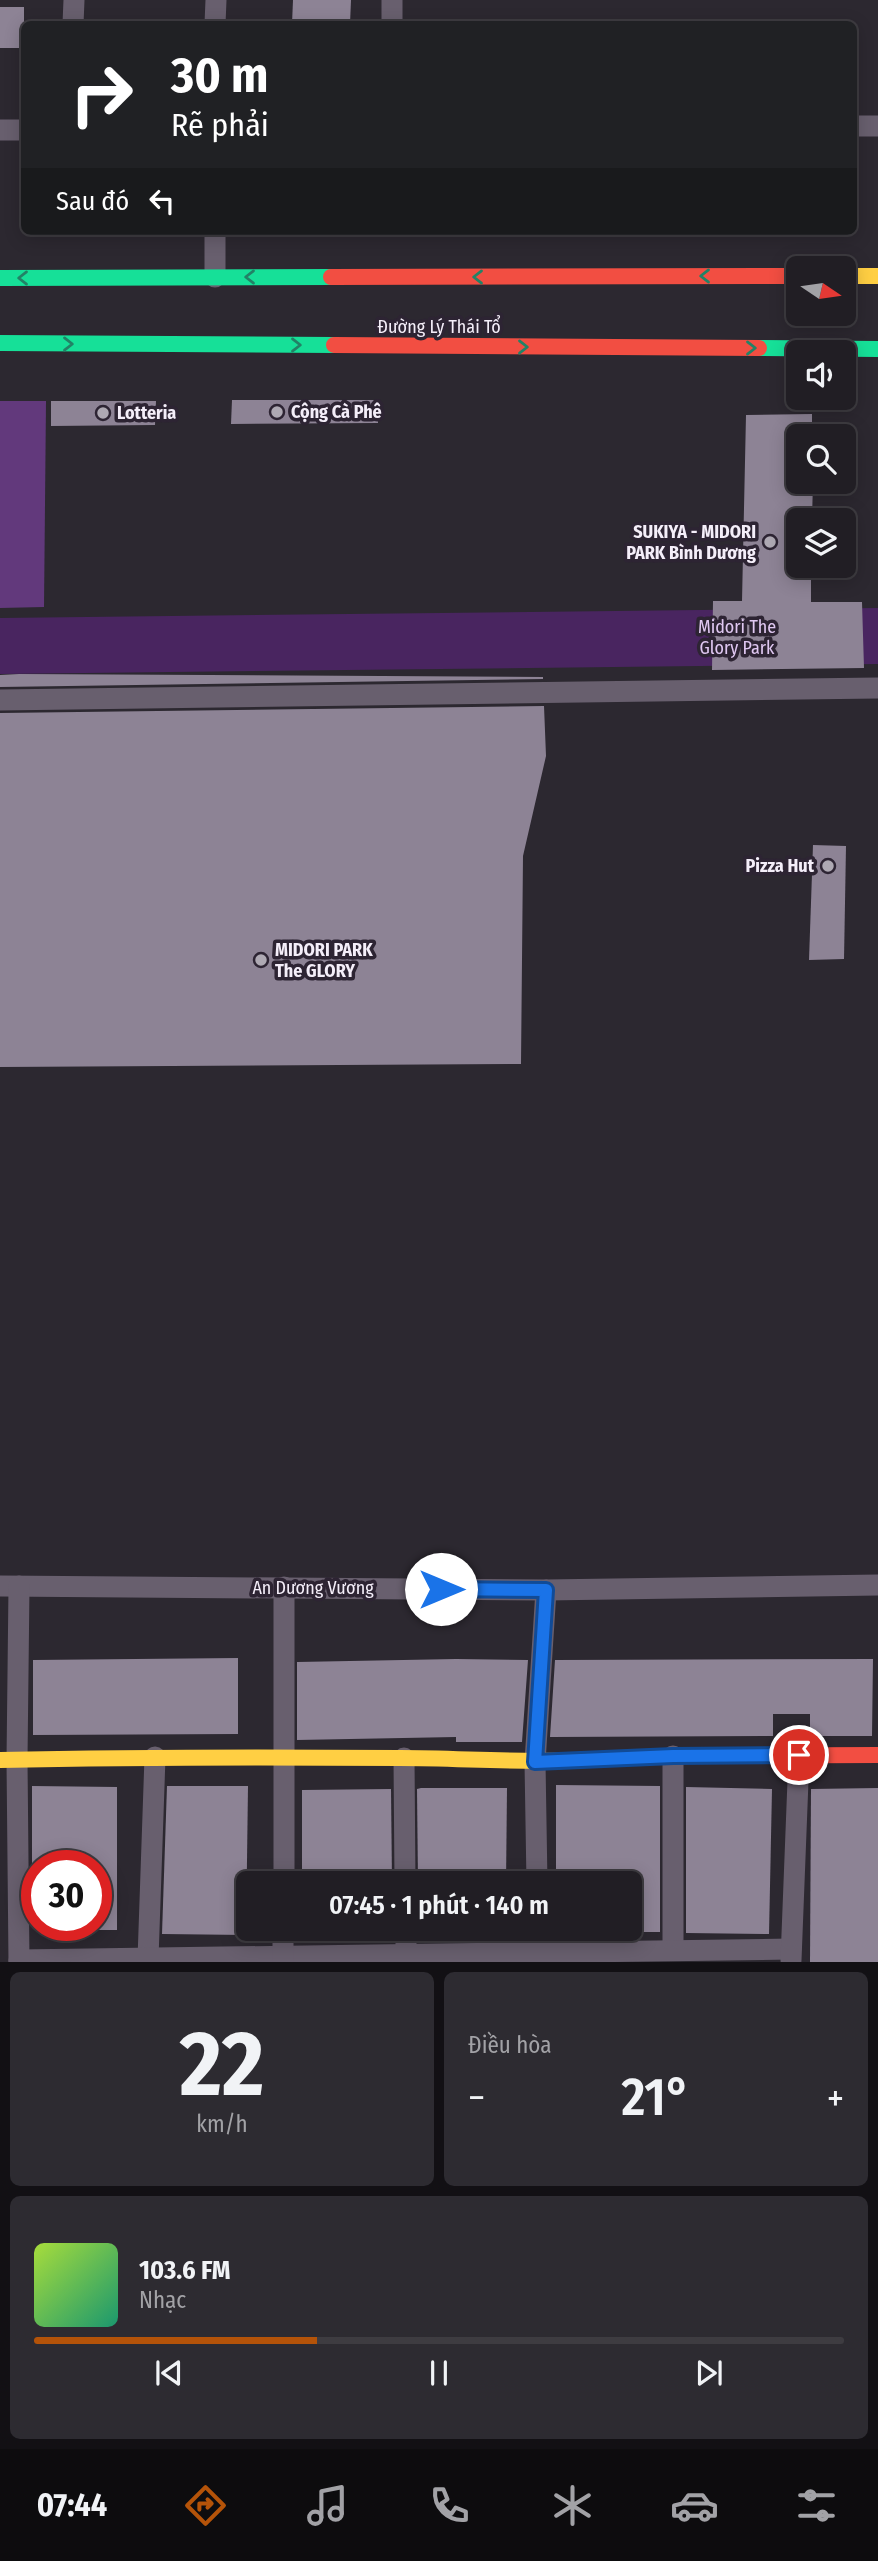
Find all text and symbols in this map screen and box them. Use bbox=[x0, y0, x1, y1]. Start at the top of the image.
text: 30 m bbox=[171, 46, 269, 105]
icon: right bbox=[56, 49, 147, 140]
text: Rẽ phải bbox=[171, 106, 269, 144]
icon: left bbox=[143, 182, 181, 220]
text: Sau đó bbox=[56, 186, 129, 217]
north arrow bbox=[786, 256, 856, 326]
map controls bbox=[786, 256, 856, 578]
one-way arrow bbox=[700, 268, 710, 284]
one-way arrow bbox=[245, 269, 255, 285]
one-way arrow bbox=[472, 269, 483, 285]
one-way arrow bbox=[17, 270, 28, 285]
street label: Đường Lý Thái Tổ bbox=[377, 315, 501, 338]
one-way arrow bbox=[63, 336, 74, 352]
one-way arrow bbox=[291, 337, 301, 353]
one-way arrow bbox=[518, 339, 529, 355]
one-way arrow bbox=[746, 340, 756, 356]
button: sound bbox=[786, 340, 856, 410]
place label: Cộng Cà Phê bbox=[291, 401, 382, 423]
place label: Lotteria bbox=[117, 402, 176, 424]
marker: Cộng Cà Phê bbox=[269, 404, 285, 420]
marker: Lotteria bbox=[95, 405, 111, 421]
button: search bbox=[786, 424, 856, 494]
button: layers bbox=[786, 508, 856, 578]
place label: SUKIYA - MIDORI PARK Bình Dương bbox=[626, 521, 756, 564]
marker: SUKIYA - MIDORI PARK Bình Dương bbox=[762, 534, 778, 550]
park label: Midori The Glory Park bbox=[698, 616, 776, 659]
place label: Pizza Hut bbox=[745, 855, 815, 877]
marker: Pizza Hut bbox=[820, 858, 836, 874]
place label: MIDORI PARK The GLORY bbox=[275, 939, 373, 982]
marker: MIDORI PARK The GLORY bbox=[253, 952, 269, 968]
position arrow bbox=[404, 1552, 478, 1626]
street label: An Dương Vương bbox=[252, 1577, 374, 1599]
pin bbox=[769, 1725, 829, 1785]
icon: arrive bbox=[780, 1736, 818, 1774]
speed limit sign: 30 bbox=[21, 1850, 112, 1941]
text: 07:45 · 1 phút · 140 m bbox=[329, 1890, 549, 1921]
text: 22 bbox=[180, 2010, 264, 2119]
text: Điều hòa bbox=[468, 2031, 552, 2059]
text: 21° bbox=[621, 2066, 690, 2129]
text: − bbox=[468, 2075, 485, 2121]
text: + bbox=[827, 2075, 844, 2121]
text: km/h bbox=[196, 2110, 248, 2138]
text: 103.6 FM bbox=[139, 2255, 230, 2286]
text: Nhạc bbox=[139, 2286, 186, 2314]
icon: previous bbox=[150, 2354, 188, 2392]
icon: pause bbox=[420, 2354, 458, 2392]
icon: next bbox=[690, 2354, 728, 2392]
icon: directions bbox=[181, 2481, 230, 2530]
icon: music bbox=[303, 2481, 352, 2530]
icon: phone bbox=[425, 2481, 474, 2530]
icon: climate bbox=[548, 2481, 597, 2530]
icon: car bbox=[670, 2481, 719, 2530]
icon: filters bbox=[792, 2481, 841, 2530]
text: 07:44 bbox=[37, 2486, 107, 2524]

